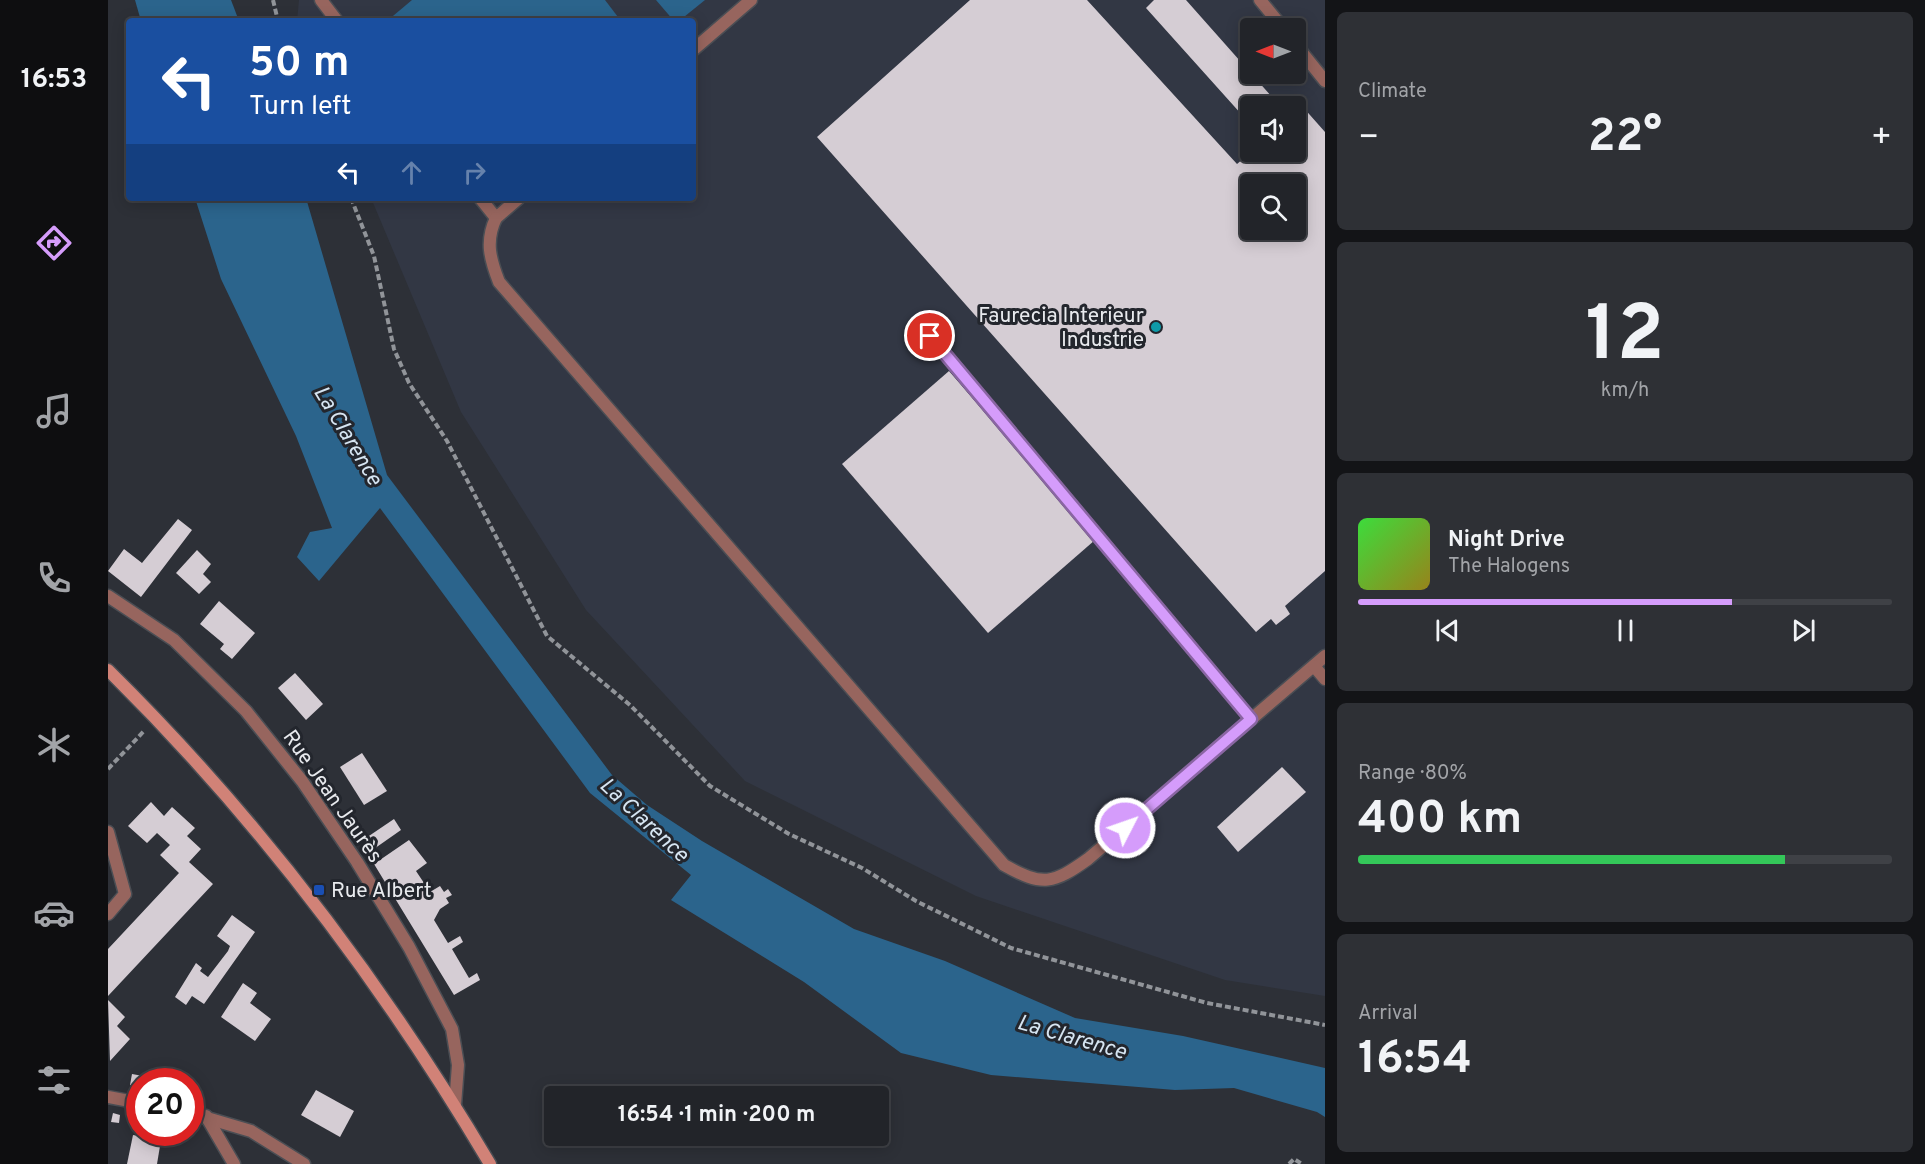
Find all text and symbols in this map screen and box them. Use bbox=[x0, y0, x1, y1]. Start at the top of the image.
north arrow bbox=[1240, 18, 1306, 84]
map controls bbox=[1240, 18, 1306, 240]
text: 50 m bbox=[249, 38, 350, 91]
icon: left bbox=[150, 42, 228, 120]
text: 16:53 bbox=[21, 63, 87, 97]
text: Climate bbox=[1358, 79, 1427, 105]
text: Turn left bbox=[249, 90, 351, 124]
button: sound bbox=[1240, 96, 1306, 162]
text: 22° bbox=[1588, 110, 1662, 167]
text: − bbox=[1358, 118, 1379, 160]
text: + bbox=[1871, 118, 1892, 160]
icon: left bbox=[332, 156, 365, 189]
icon: ahead bbox=[395, 156, 428, 189]
icon: right bbox=[458, 156, 491, 189]
button: search bbox=[1240, 174, 1306, 240]
icon: directions bbox=[33, 222, 75, 264]
text: 12 bbox=[1586, 289, 1664, 388]
place label: Faurecia Interieur Industrie bbox=[978, 303, 1144, 354]
pin bbox=[904, 310, 955, 361]
icon: arrive bbox=[913, 319, 946, 352]
marker: Faurecia Interieur Industrie bbox=[1149, 320, 1163, 334]
text: km/h bbox=[1601, 378, 1649, 404]
water label: La Clarence bbox=[306, 381, 388, 492]
icon: music bbox=[33, 390, 75, 432]
text: Night Drive bbox=[1448, 527, 1565, 554]
text: The Halogens bbox=[1448, 554, 1570, 580]
icon: phone bbox=[33, 557, 75, 599]
icon: previous bbox=[1431, 614, 1464, 647]
icon: pause bbox=[1609, 614, 1642, 647]
icon: next bbox=[1787, 614, 1820, 647]
icon: climate bbox=[33, 724, 75, 766]
street label: Rue Jean Jaurès bbox=[276, 725, 388, 869]
text: Range · 80% bbox=[1358, 761, 1467, 787]
water label: La Clarence bbox=[593, 773, 694, 869]
text: 400 km bbox=[1358, 792, 1522, 849]
position arrow bbox=[1093, 796, 1157, 860]
place label: Rue Albert bbox=[331, 878, 432, 905]
marker: Rue Albert bbox=[312, 883, 326, 897]
icon: car bbox=[33, 892, 75, 934]
text: Arrival bbox=[1358, 1001, 1418, 1027]
water label: La Clarence bbox=[1014, 1010, 1129, 1067]
text: 16:54 bbox=[1358, 1032, 1472, 1089]
icon: filters bbox=[33, 1059, 75, 1101]
speed limit sign: 20 bbox=[126, 1068, 204, 1146]
text: 16:54 · 1 min · 200 m bbox=[618, 1102, 815, 1129]

